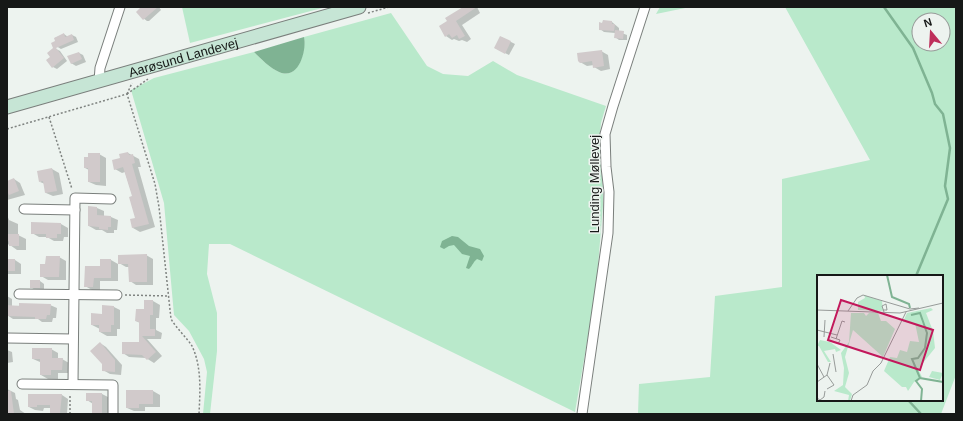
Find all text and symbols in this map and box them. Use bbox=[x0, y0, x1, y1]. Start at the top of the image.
north arrow bbox=[911, 12, 951, 52]
text: N bbox=[922, 16, 934, 29]
street label: Aarøsund Landevej bbox=[127, 35, 240, 80]
street label: Lunding Møllevej bbox=[587, 135, 602, 233]
inset map bbox=[817, 275, 943, 401]

